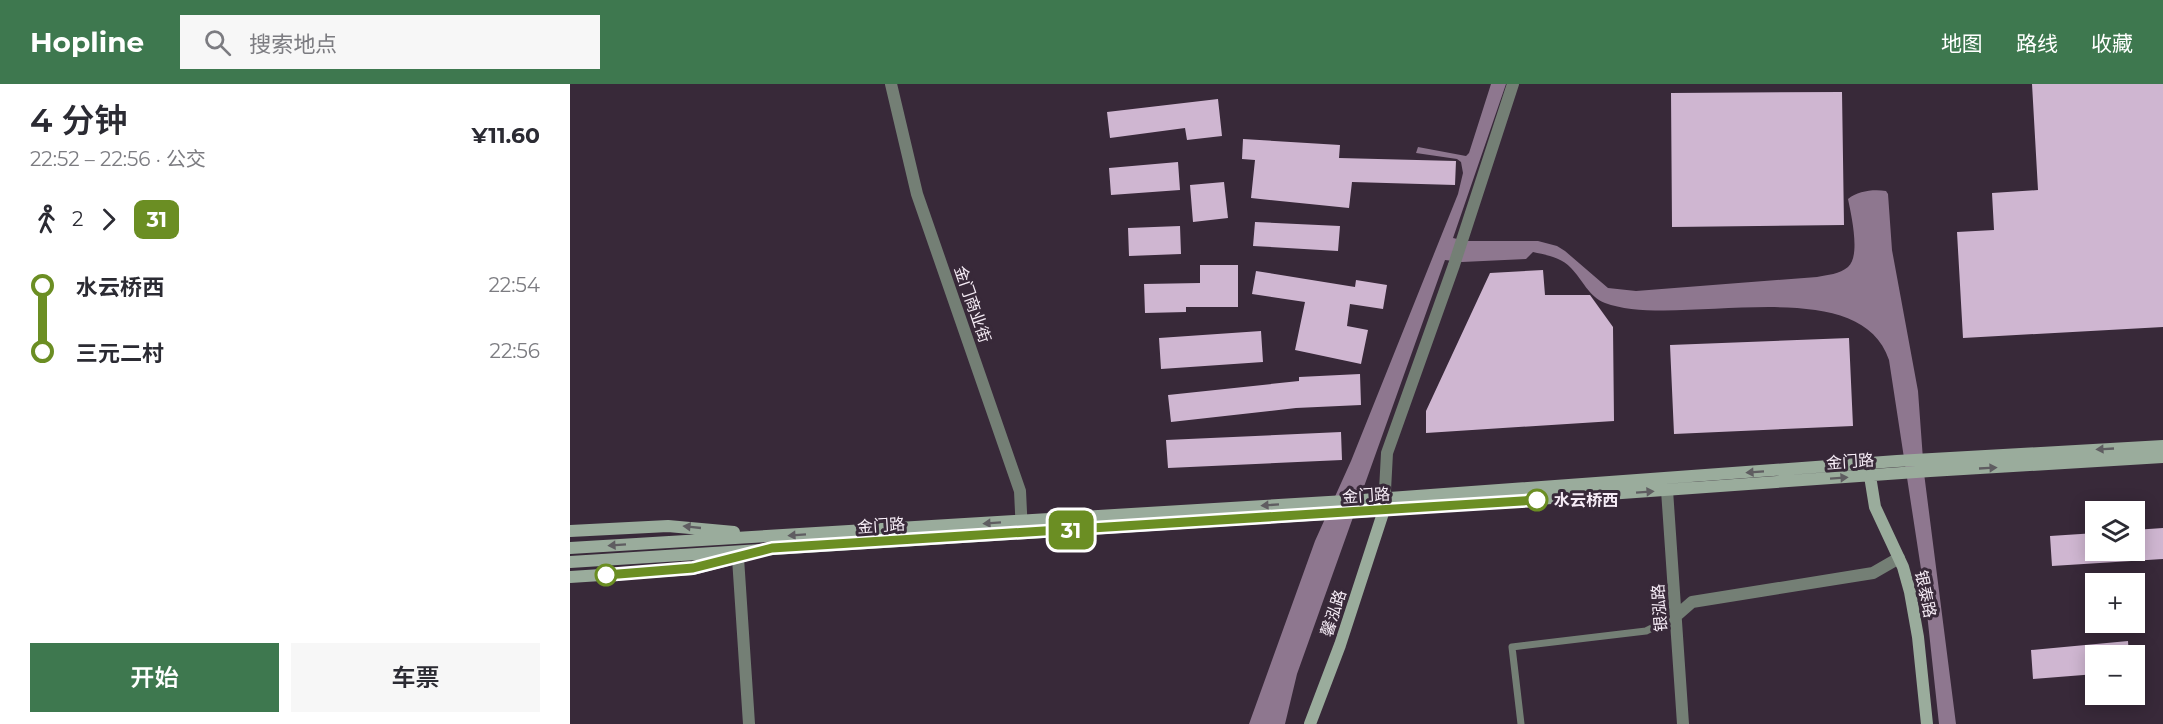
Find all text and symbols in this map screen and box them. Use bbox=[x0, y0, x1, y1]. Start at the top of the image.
search box bbox=[180, 15, 600, 69]
text: Hopline bbox=[30, 25, 144, 59]
icon: search bbox=[201, 26, 234, 59]
text: 搜索地点 bbox=[249, 31, 337, 58]
text: 地图 bbox=[1941, 31, 1983, 56]
text: 路线 bbox=[2016, 31, 2058, 56]
text: 收藏 bbox=[2091, 31, 2133, 56]
text: 4 分钟 bbox=[30, 100, 128, 140]
text: ¥11.60 bbox=[471, 122, 540, 149]
text: 22:52 – 22:56 · 公交 bbox=[30, 147, 206, 171]
icon: walk bbox=[30, 203, 63, 236]
icon: forward bbox=[92, 203, 125, 236]
text: 2 bbox=[72, 207, 83, 231]
text: 31 bbox=[146, 207, 167, 232]
street label: 金门商业街 bbox=[951, 263, 995, 345]
text: 22:54 bbox=[489, 273, 540, 297]
text: 水云桥西 bbox=[76, 274, 164, 301]
text: 22:56 bbox=[490, 339, 540, 363]
text: 三元二村 bbox=[76, 340, 164, 367]
one-way arrow bbox=[2095, 445, 2114, 454]
street label: 金门路 bbox=[1825, 450, 1875, 473]
one-way arrow bbox=[1979, 463, 1998, 472]
one-way arrow bbox=[1745, 467, 1764, 477]
one-way arrow bbox=[1830, 474, 1849, 483]
street label: 金门路 bbox=[1341, 484, 1391, 507]
one-way arrow bbox=[1635, 487, 1654, 497]
marker: 水云桥西 bbox=[1526, 489, 1548, 511]
place label: 水云桥西 bbox=[1554, 491, 1618, 510]
one-way arrow bbox=[1261, 500, 1280, 509]
map controls bbox=[2085, 501, 2145, 705]
button: layers bbox=[2085, 501, 2145, 561]
line badge: 31 bbox=[1044, 510, 1098, 550]
street label: 金门路 bbox=[856, 514, 906, 537]
one-way arrow bbox=[982, 518, 1001, 527]
text: 31 bbox=[1061, 518, 1081, 543]
one-way arrow bbox=[683, 523, 702, 532]
one-way arrow bbox=[788, 530, 807, 539]
one-way arrow bbox=[607, 540, 626, 549]
unlabelled marker bbox=[595, 564, 617, 586]
street label: 银泰路 bbox=[1911, 569, 1940, 620]
button: + bbox=[2085, 573, 2145, 633]
street label: 银泓路 bbox=[1648, 583, 1671, 633]
street label: 馨泓路 bbox=[1317, 587, 1350, 639]
button: 开始 bbox=[30, 643, 279, 712]
button: 车票 bbox=[291, 643, 540, 712]
button: − bbox=[2085, 645, 2145, 705]

